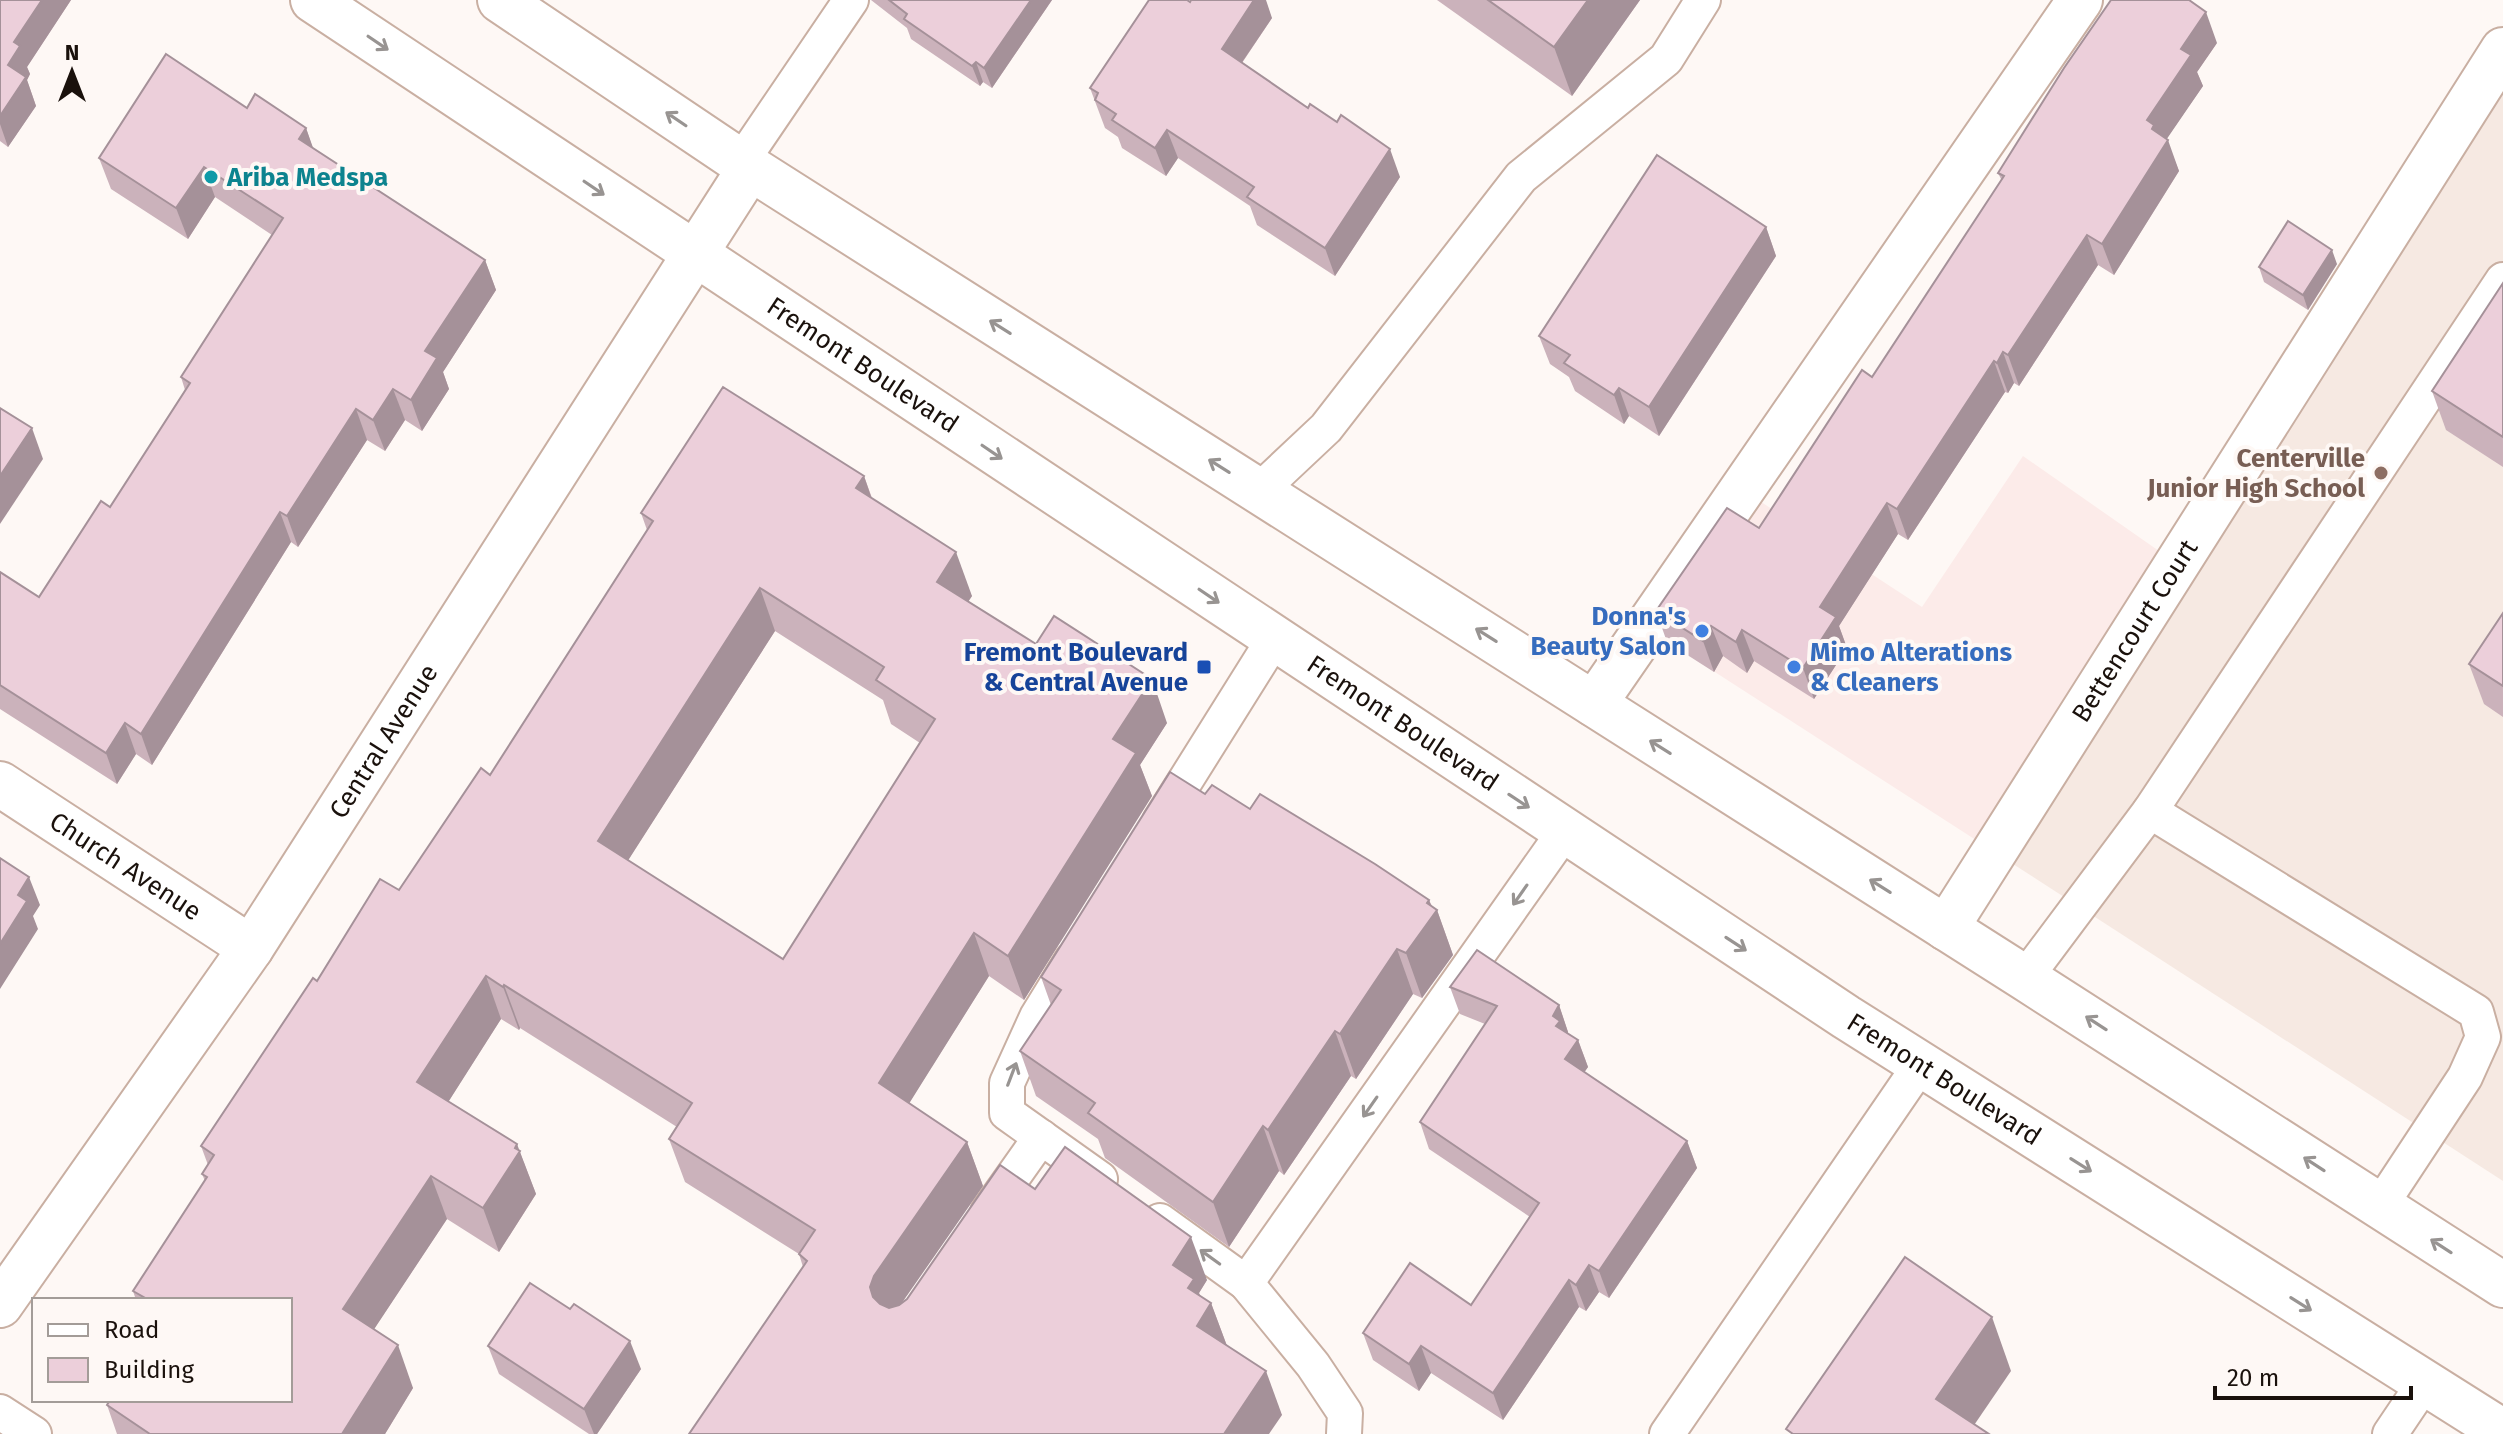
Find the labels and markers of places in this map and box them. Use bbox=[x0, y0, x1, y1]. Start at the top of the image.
place label: Ariba Medspa bbox=[226, 162, 388, 193]
marker: Ariba Medspa bbox=[202, 168, 220, 186]
place label: Centerville Junior High School bbox=[2146, 443, 2365, 504]
marker: Centerville Junior High School bbox=[2372, 464, 2390, 482]
place label: Donna's Beauty Salon bbox=[1531, 601, 1686, 662]
marker: Donna's Beauty Salon bbox=[1693, 622, 1711, 640]
place label: Fremont Boulevard & Central Avenue bbox=[964, 637, 1188, 698]
place label: Mimo Alterations & Cleaners bbox=[1810, 637, 2012, 698]
marker: Fremont Boulevard & Central Avenue bbox=[1195, 658, 1213, 676]
marker: Mimo Alterations & Cleaners bbox=[1785, 658, 1803, 676]

